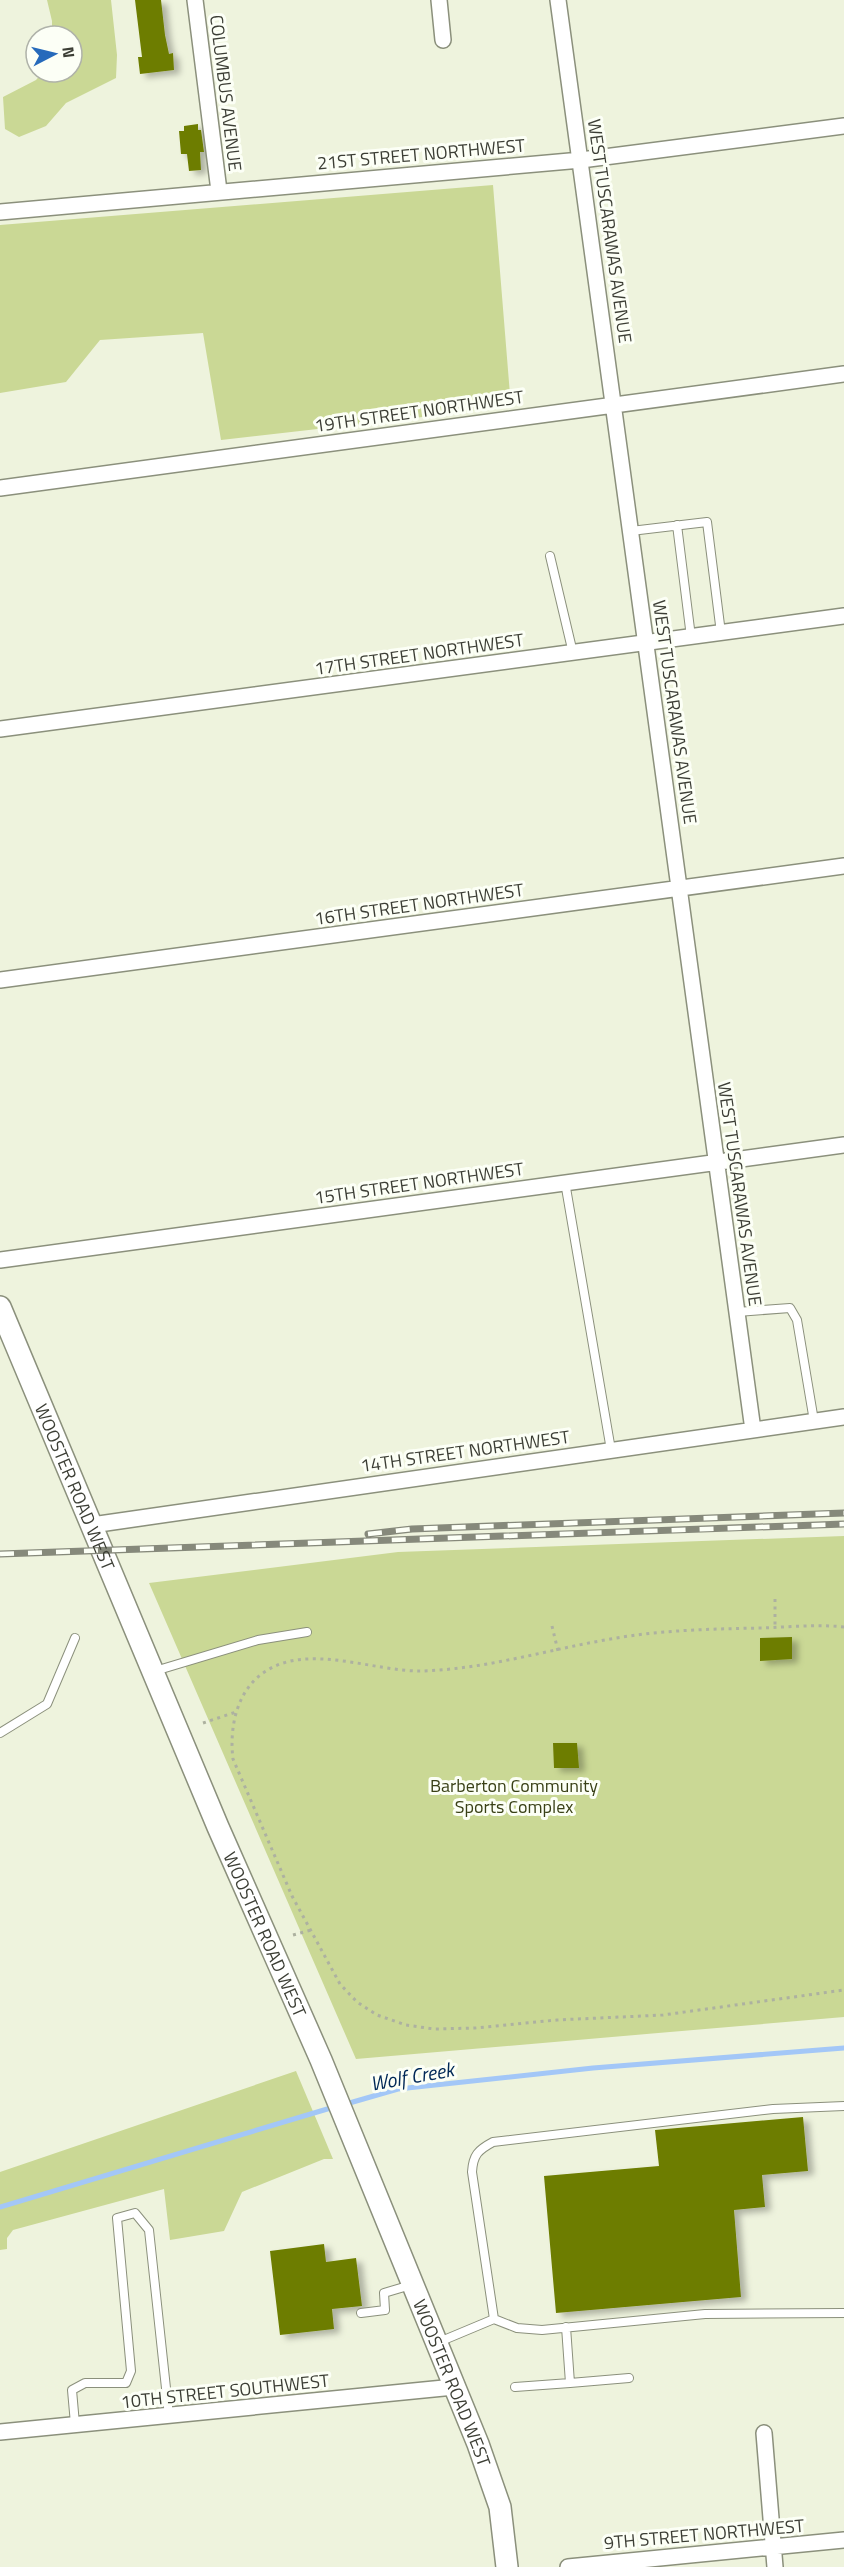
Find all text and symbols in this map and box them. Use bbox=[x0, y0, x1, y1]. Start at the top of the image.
street label: COLUMBUS AVENUE bbox=[203, 13, 249, 173]
north arrow bbox=[24, 24, 84, 84]
text: N bbox=[56, 45, 81, 59]
street label: WEST TUSCARAWAS AVENUE bbox=[581, 117, 639, 345]
street label: 21ST STREET NORTHWEST bbox=[316, 131, 527, 177]
street label: 19TH STREET NORTHWEST bbox=[313, 383, 526, 439]
street label: WEST TUSCARAWAS AVENUE bbox=[646, 598, 704, 826]
street label: 17TH STREET NORTHWEST bbox=[313, 626, 526, 682]
street label: 16TH STREET NORTHWEST bbox=[313, 876, 526, 932]
street label: WEST TUSCARAWAS AVENUE bbox=[711, 1080, 769, 1308]
street label: 15TH STREET NORTHWEST bbox=[313, 1155, 526, 1211]
street label: WOOSTER ROAD WEST bbox=[28, 1399, 122, 1575]
street label: 14TH STREET NORTHWEST bbox=[359, 1423, 572, 1479]
park label: Barberton Community Sports Complex bbox=[430, 1772, 598, 1820]
street label: WOOSTER ROAD WEST bbox=[217, 1847, 314, 2022]
water label: Wolf Creek bbox=[368, 2053, 458, 2099]
street label: WOOSTER ROAD WEST bbox=[407, 2295, 498, 2470]
street label: 10TH STREET SOUTHWEST bbox=[120, 2367, 331, 2415]
street label: 9TH STREET NORTHWEST bbox=[603, 2512, 806, 2556]

